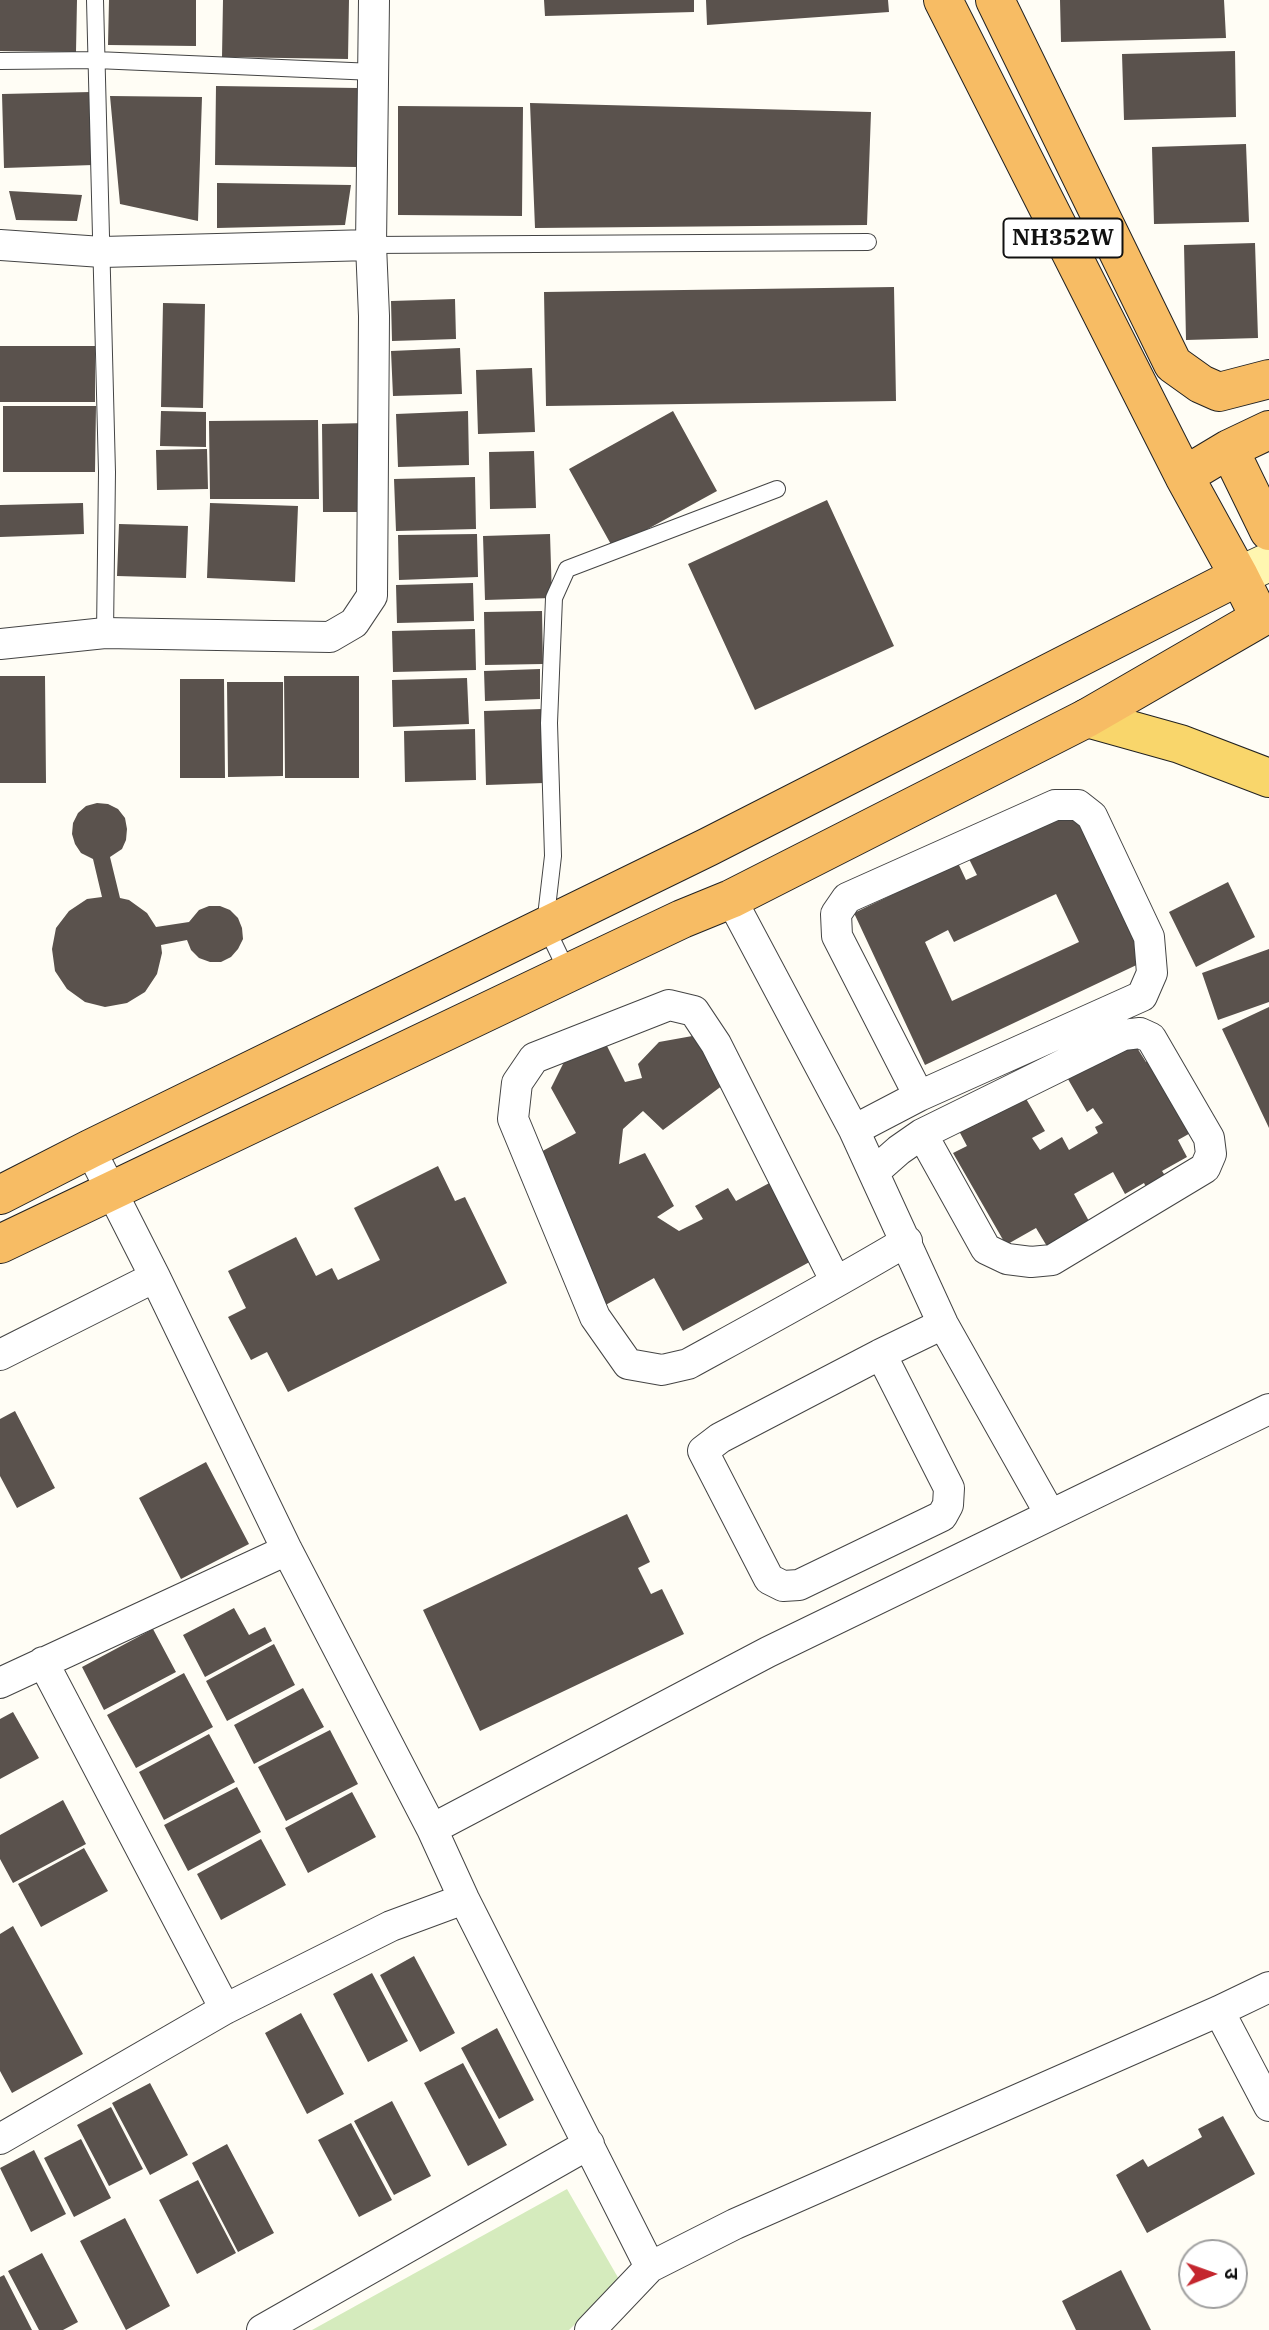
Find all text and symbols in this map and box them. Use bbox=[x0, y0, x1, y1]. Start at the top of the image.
road number: NH352W bbox=[1004, 218, 1122, 258]
north arrow bbox=[1178, 2239, 1248, 2309]
text: उ bbox=[1220, 2268, 1244, 2279]

